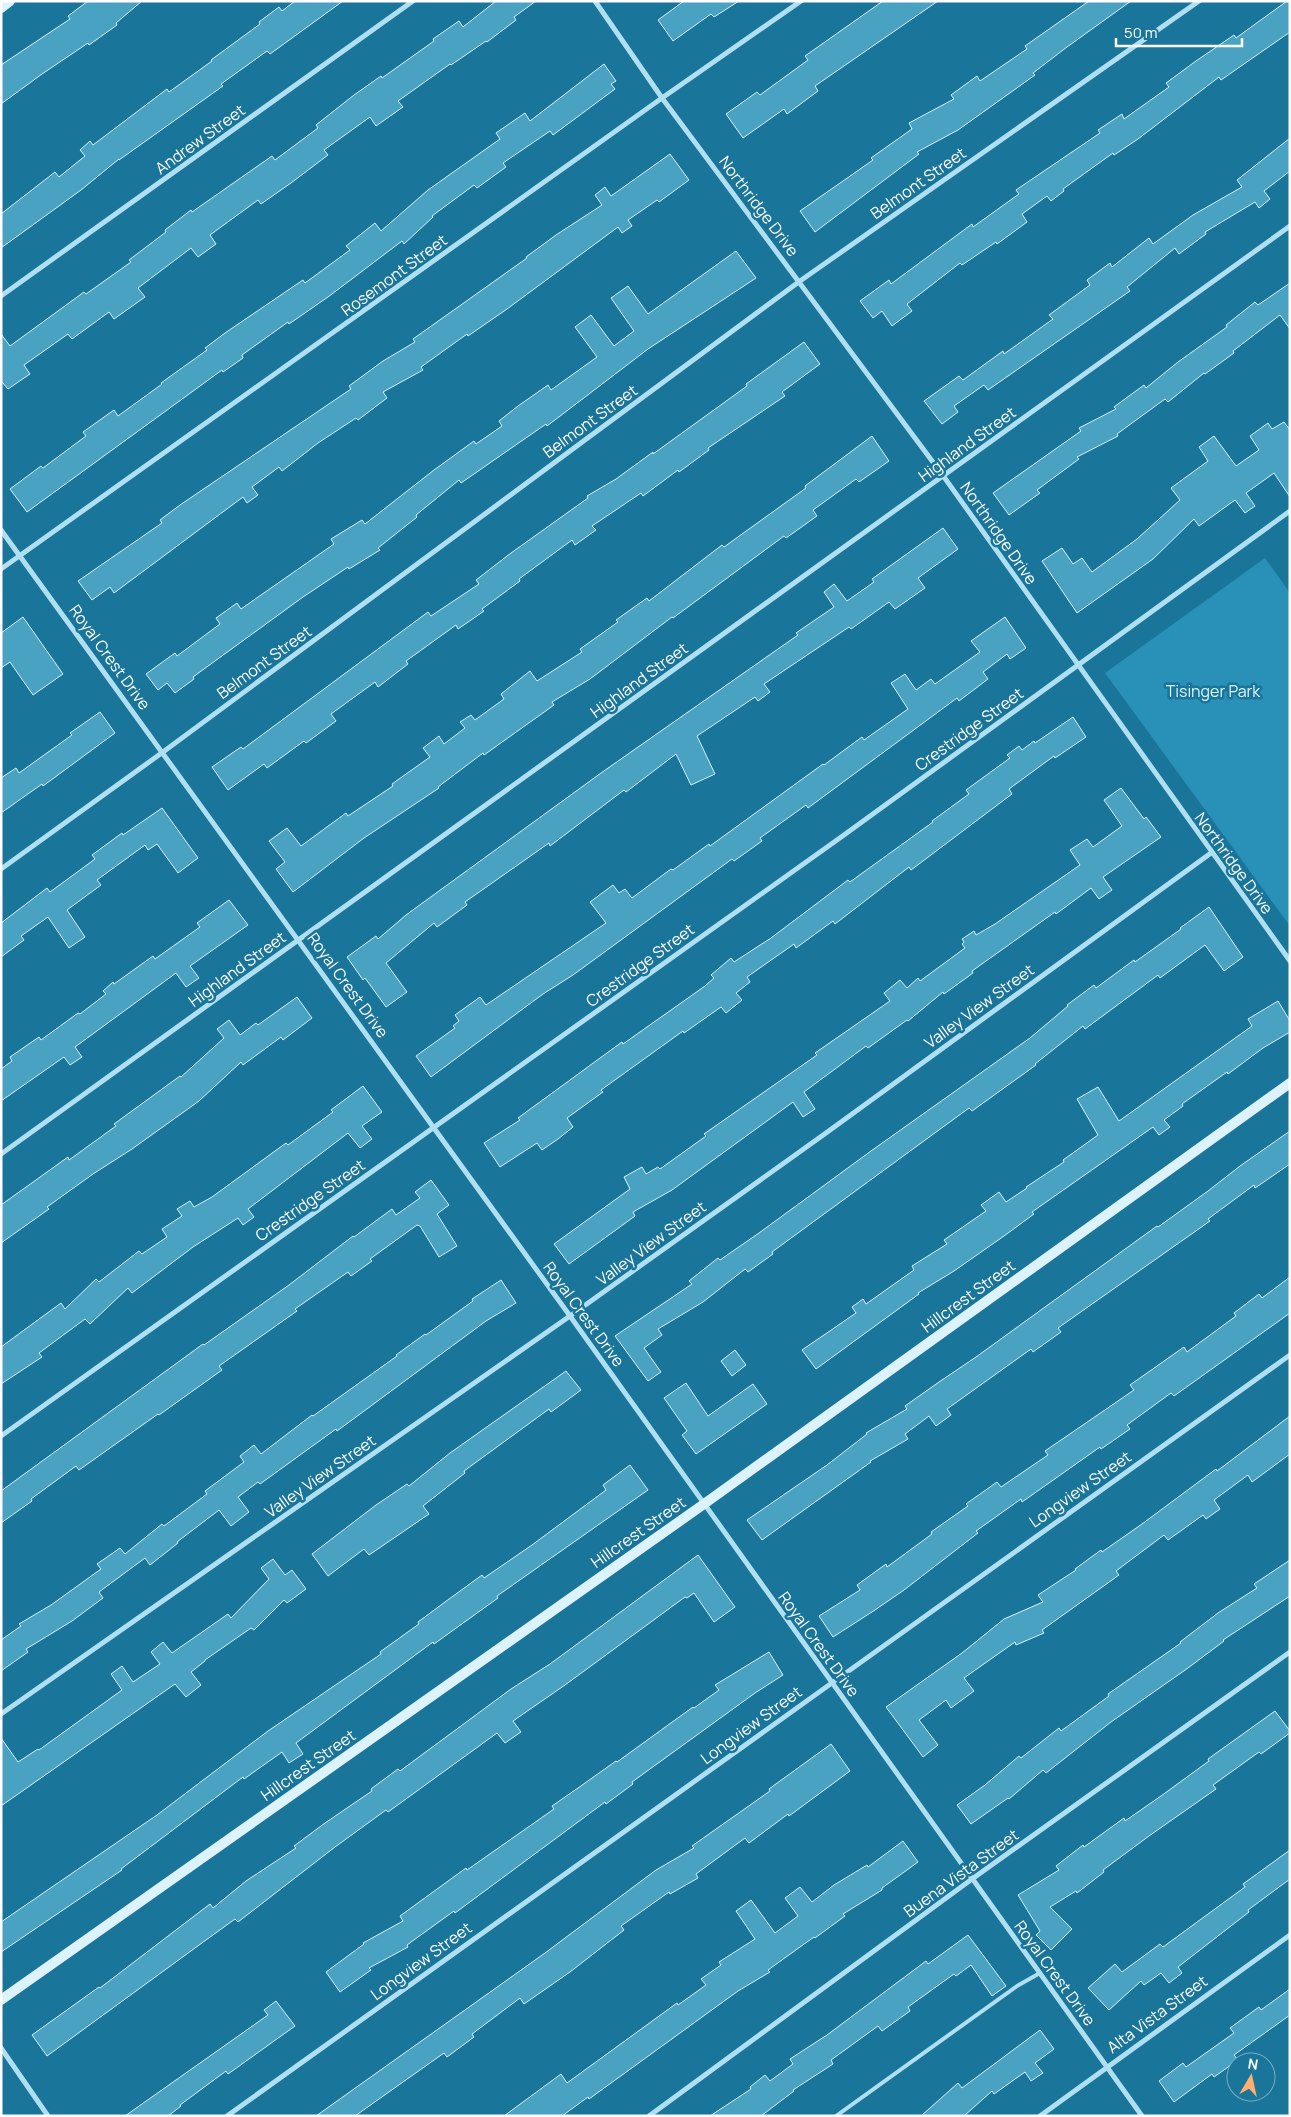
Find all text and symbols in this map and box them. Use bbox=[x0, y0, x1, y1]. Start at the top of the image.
scale bar bbox=[1116, 15, 1242, 47]
text: 50 m bbox=[1124, 22, 1158, 43]
street label: Andrew Street bbox=[151, 99, 249, 179]
street label: Belmont Street bbox=[866, 142, 970, 224]
street label: Northridge Drive bbox=[714, 151, 804, 261]
street label: Rosemont Street bbox=[337, 229, 451, 321]
street label: Belmont Street bbox=[538, 379, 642, 463]
street label: Highland Street bbox=[914, 401, 1020, 487]
street label: Northridge Drive bbox=[955, 477, 1043, 589]
street label: Royal Crest Drive bbox=[64, 600, 156, 714]
street label: Belmont Street bbox=[212, 620, 316, 704]
street label: Highland Street bbox=[586, 637, 692, 723]
park label: Tisinger Park bbox=[1166, 680, 1261, 702]
street label: Crestridge Street bbox=[910, 682, 1028, 776]
street label: Northridge Drive bbox=[1190, 808, 1278, 918]
street label: Crestridge Street bbox=[581, 918, 699, 1012]
street label: Highland Street bbox=[184, 926, 290, 1012]
street label: Royal Crest Drive bbox=[302, 928, 394, 1042]
street label: Valley View Street bbox=[920, 959, 1038, 1053]
street label: Crestridge Street bbox=[251, 1154, 369, 1246]
street label: Valley View Street bbox=[592, 1196, 710, 1290]
street label: Hillcrest Street bbox=[917, 1254, 1019, 1338]
street label: Royal Crest Drive bbox=[538, 1257, 630, 1371]
street label: Valley View Street bbox=[260, 1430, 380, 1522]
street label: Longview Street bbox=[1025, 1446, 1135, 1532]
street label: Hillcrest Street bbox=[586, 1491, 690, 1573]
street label: Royal Crest Drive bbox=[773, 1587, 865, 1701]
street label: Longview Street bbox=[696, 1681, 806, 1769]
street label: Hillcrest Street bbox=[256, 1724, 360, 1806]
street label: Buena Vista Street bbox=[899, 1824, 1023, 1922]
street label: Royal Crest Drive bbox=[1009, 1916, 1101, 2030]
street label: Longview Street bbox=[366, 1917, 476, 2005]
street label: Alta Vista Street bbox=[1102, 1970, 1212, 2058]
north arrow bbox=[1226, 2052, 1276, 2102]
text: N bbox=[1247, 2053, 1260, 2074]

